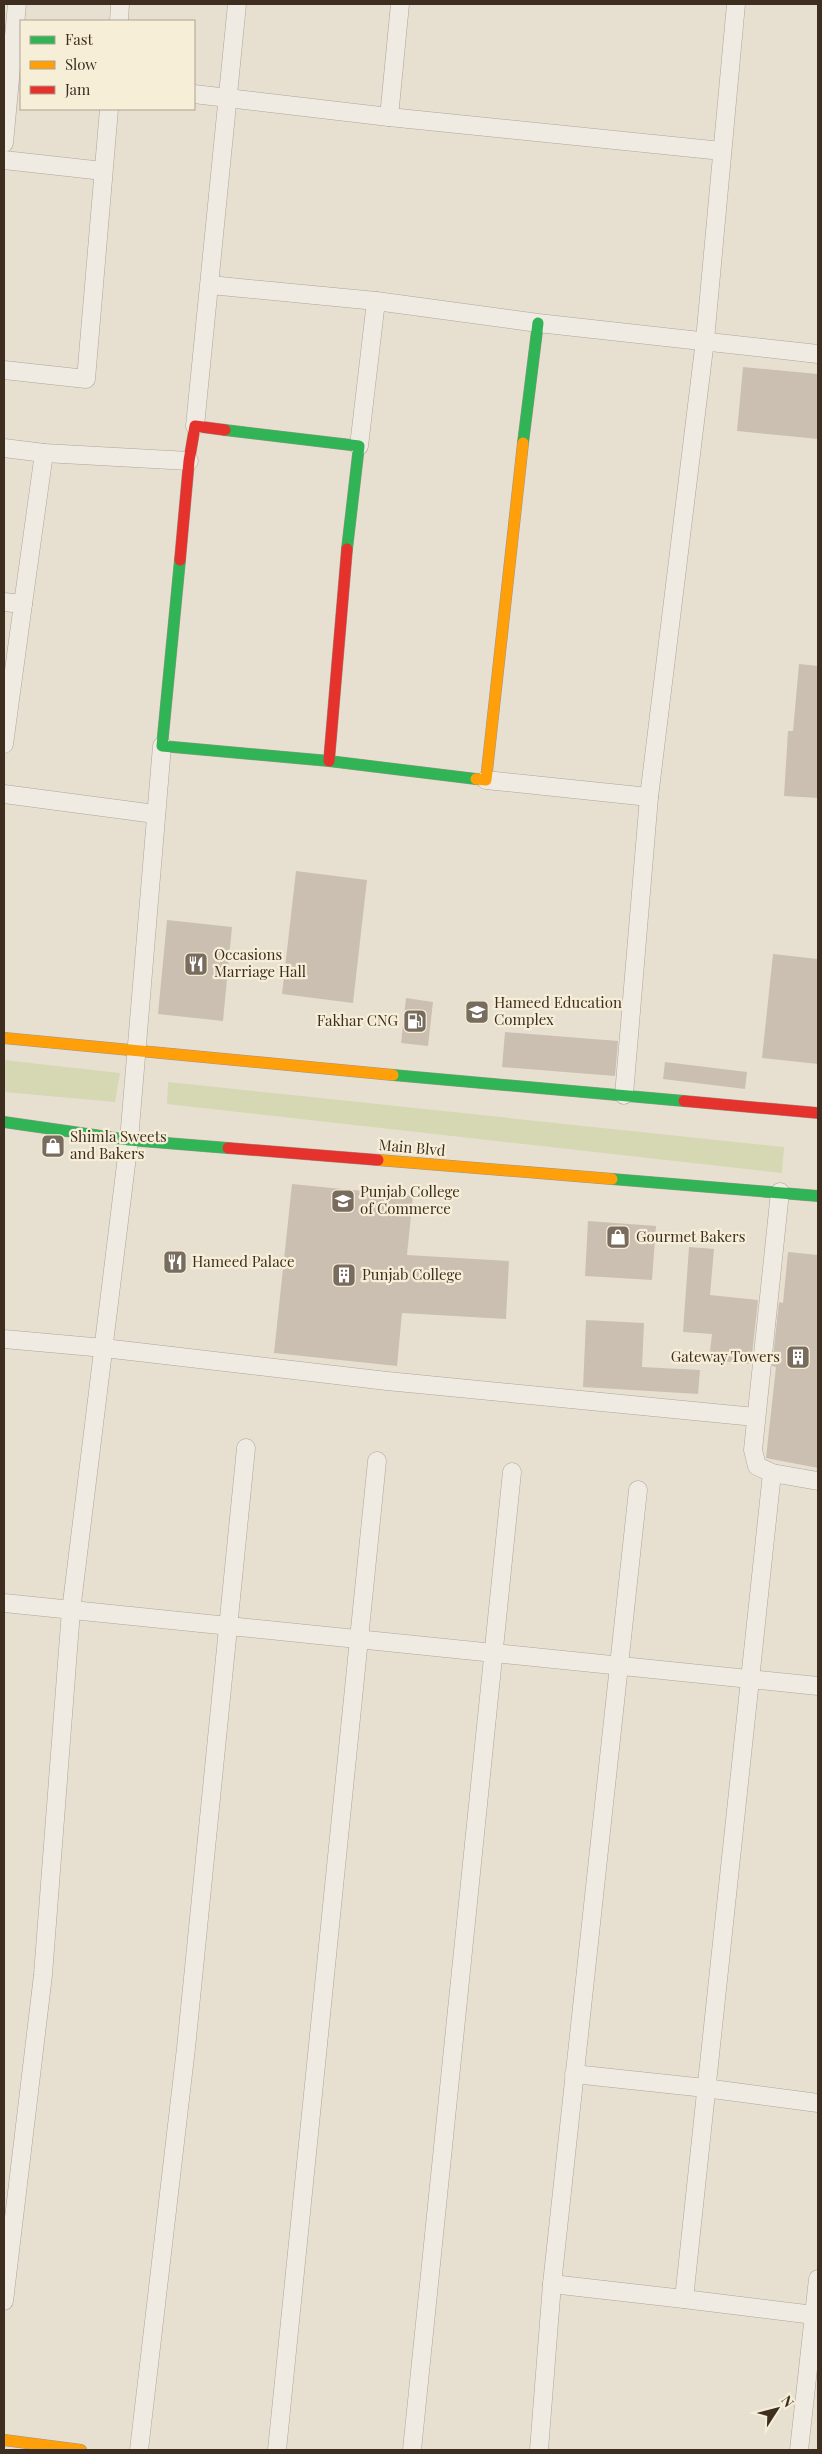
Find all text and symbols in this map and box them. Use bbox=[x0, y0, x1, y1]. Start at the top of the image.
legend bbox=[20, 20, 195, 110]
text: Fast bbox=[65, 29, 94, 49]
text: Slow bbox=[65, 54, 97, 74]
text: Jam bbox=[64, 79, 91, 99]
place label: Occasions Marriage Hall bbox=[214, 944, 306, 981]
restaurant icon: Occasions Marriage Hall bbox=[183, 951, 209, 977]
place label: Hameed Education Complex bbox=[494, 992, 622, 1029]
school or university icon: Hameed Education Complex bbox=[464, 999, 490, 1025]
fuel station icon: Fakhar CNG bbox=[402, 1008, 428, 1034]
place label: Fakhar CNG bbox=[317, 1010, 398, 1030]
place label: Shimla Sweets and Bakers bbox=[70, 1126, 167, 1163]
shop icon: Shimla Sweets and Bakers bbox=[40, 1133, 66, 1159]
street label: Main Blvd bbox=[378, 1134, 447, 1160]
place label: Punjab College of Commerce bbox=[360, 1181, 460, 1218]
school or university icon: Punjab College of Commerce bbox=[330, 1188, 356, 1214]
shop icon: Gourmet Bakers bbox=[605, 1224, 631, 1250]
place label: Gourmet Bakers bbox=[636, 1226, 745, 1246]
restaurant icon: Hameed Palace bbox=[162, 1249, 188, 1275]
place label: Hameed Palace bbox=[192, 1251, 294, 1271]
building icon: Punjab College bbox=[331, 1262, 357, 1288]
place label: Punjab College bbox=[362, 1264, 462, 1284]
building icon: Gateway Towers bbox=[785, 1344, 811, 1370]
place label: Gateway Towers bbox=[671, 1346, 780, 1366]
north arrow bbox=[752, 2384, 802, 2434]
text: N bbox=[777, 2391, 799, 2411]

